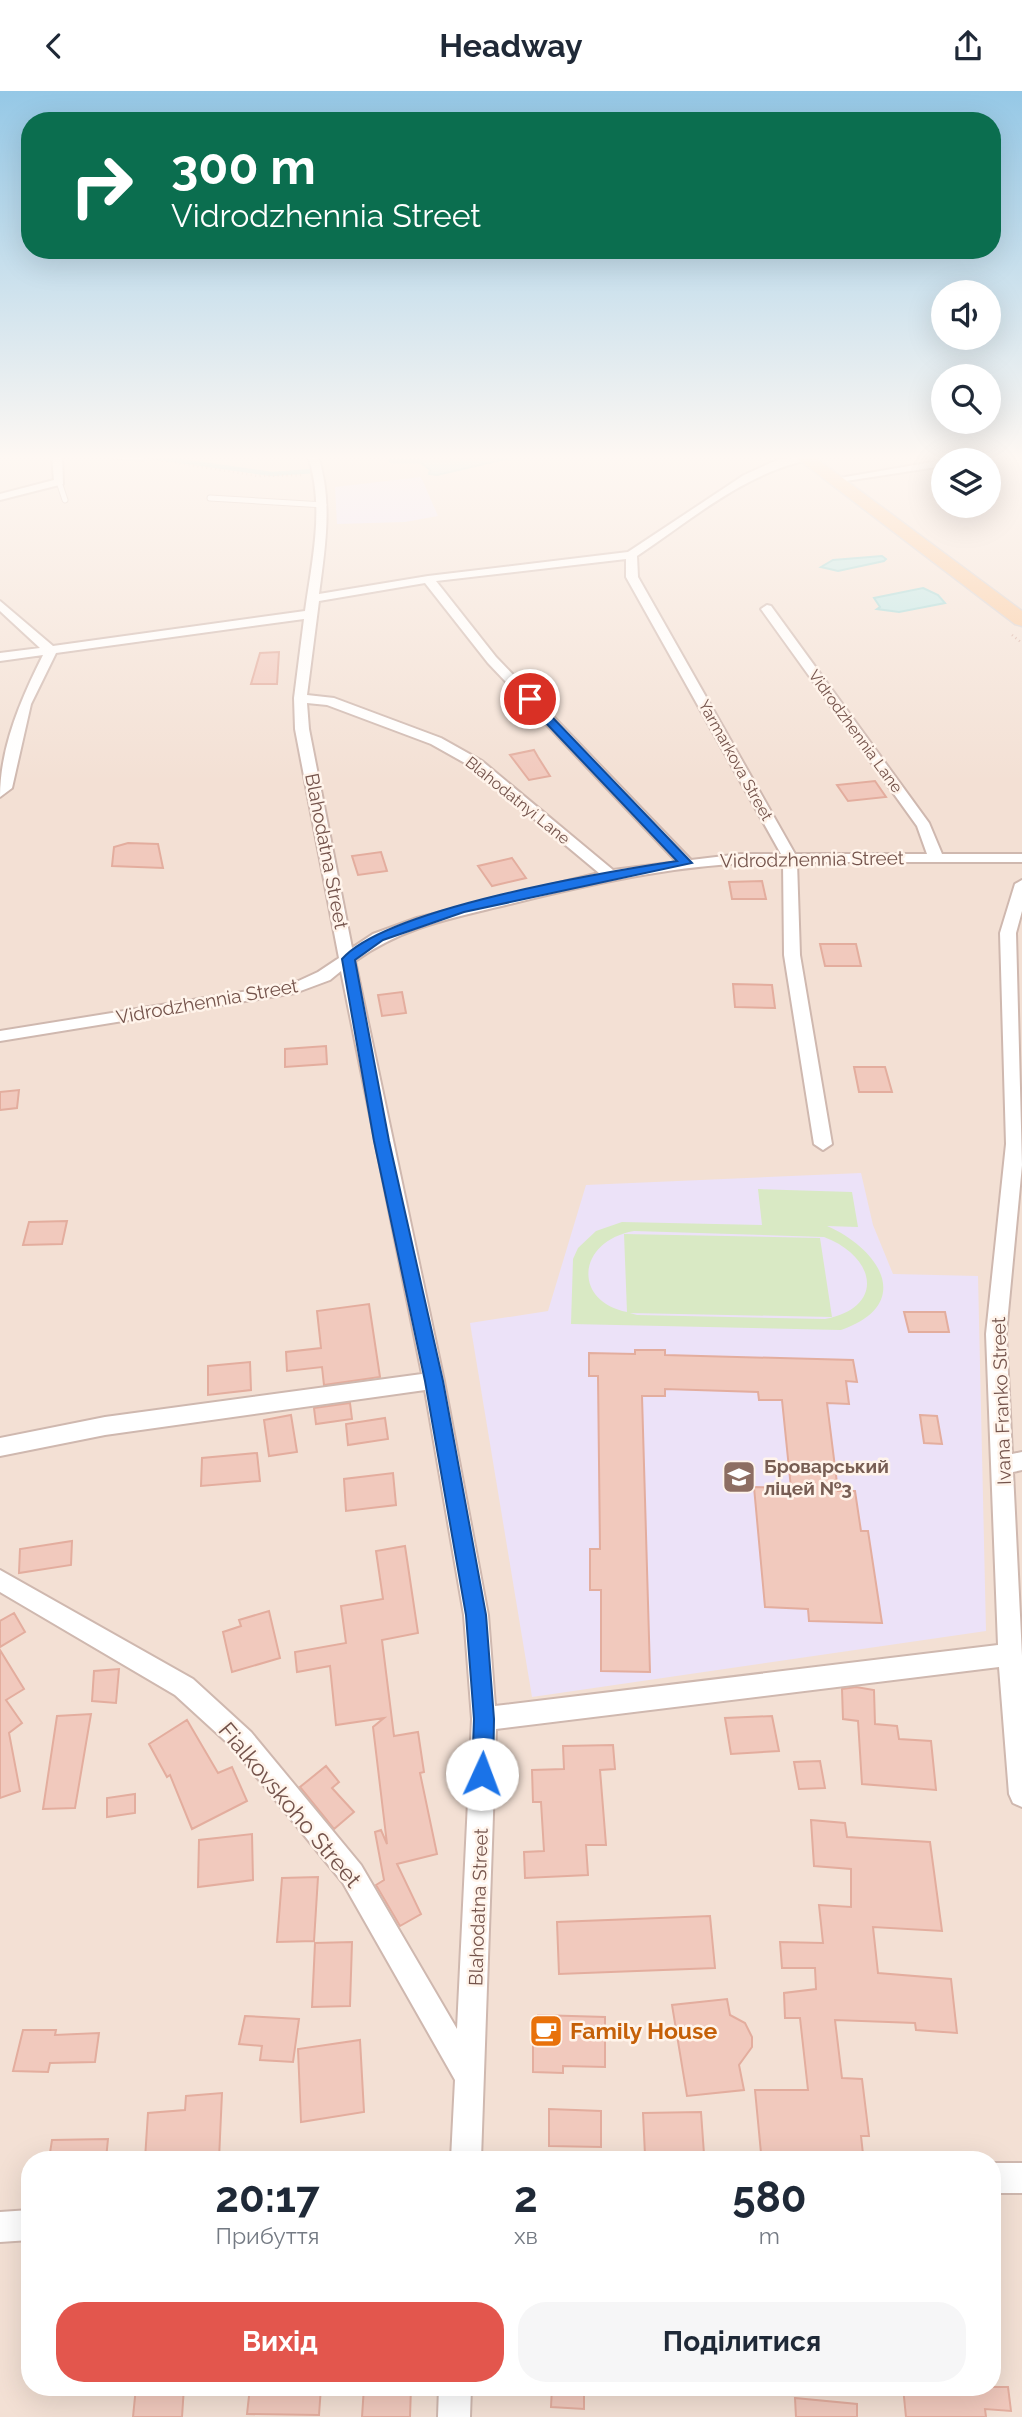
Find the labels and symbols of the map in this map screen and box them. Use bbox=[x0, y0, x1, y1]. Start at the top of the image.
street label: Vidrodzhennia Lane bbox=[805, 666, 907, 797]
pin bbox=[500, 669, 560, 729]
street label: Yarmarkova Street bbox=[695, 697, 777, 824]
street label: Blahodatnyi Lane bbox=[462, 753, 574, 848]
street label: Blahodatna Street bbox=[301, 771, 353, 931]
street label: Vidrodzhennia Street bbox=[720, 846, 905, 872]
street label: Vidrodzhennia Street bbox=[114, 974, 300, 1028]
street label: Ivana Franko Street bbox=[987, 1316, 1015, 1485]
place label: Броварський ліцей №3 bbox=[764, 1455, 889, 1499]
school or university icon: Броварський ліцей №3 bbox=[720, 1458, 758, 1496]
street label: Fialkovskoho Street bbox=[213, 1717, 368, 1893]
position arrow bbox=[445, 1737, 519, 1811]
street label: Blahodatna Street bbox=[464, 1827, 492, 1986]
cafe icon: Family House bbox=[527, 2012, 565, 2050]
place label: Family House bbox=[570, 2017, 717, 2044]

